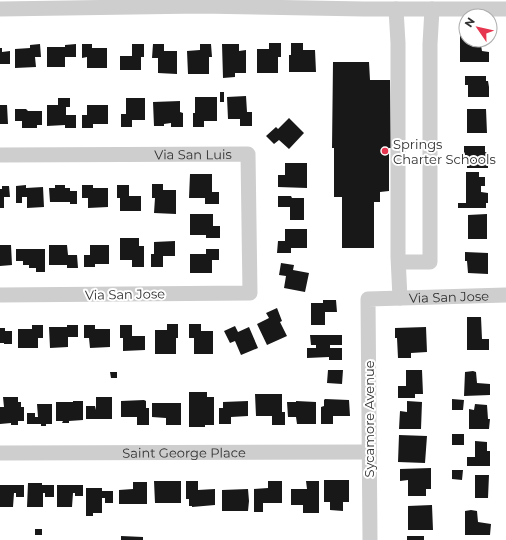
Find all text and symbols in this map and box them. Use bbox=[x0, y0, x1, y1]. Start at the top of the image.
north arrow bbox=[458, 8, 498, 48]
text: N bbox=[461, 15, 478, 30]
place label: Springs Charter Schools bbox=[393, 136, 496, 167]
street label: Via San Luis bbox=[154, 146, 232, 162]
marker: Springs Charter Schools bbox=[380, 146, 390, 156]
street label: Via San Jose bbox=[85, 285, 165, 303]
street label: Via San Jose bbox=[409, 287, 489, 306]
street label: Sycamore Avenue bbox=[361, 360, 377, 478]
street label: Saint George Place bbox=[122, 444, 246, 461]

